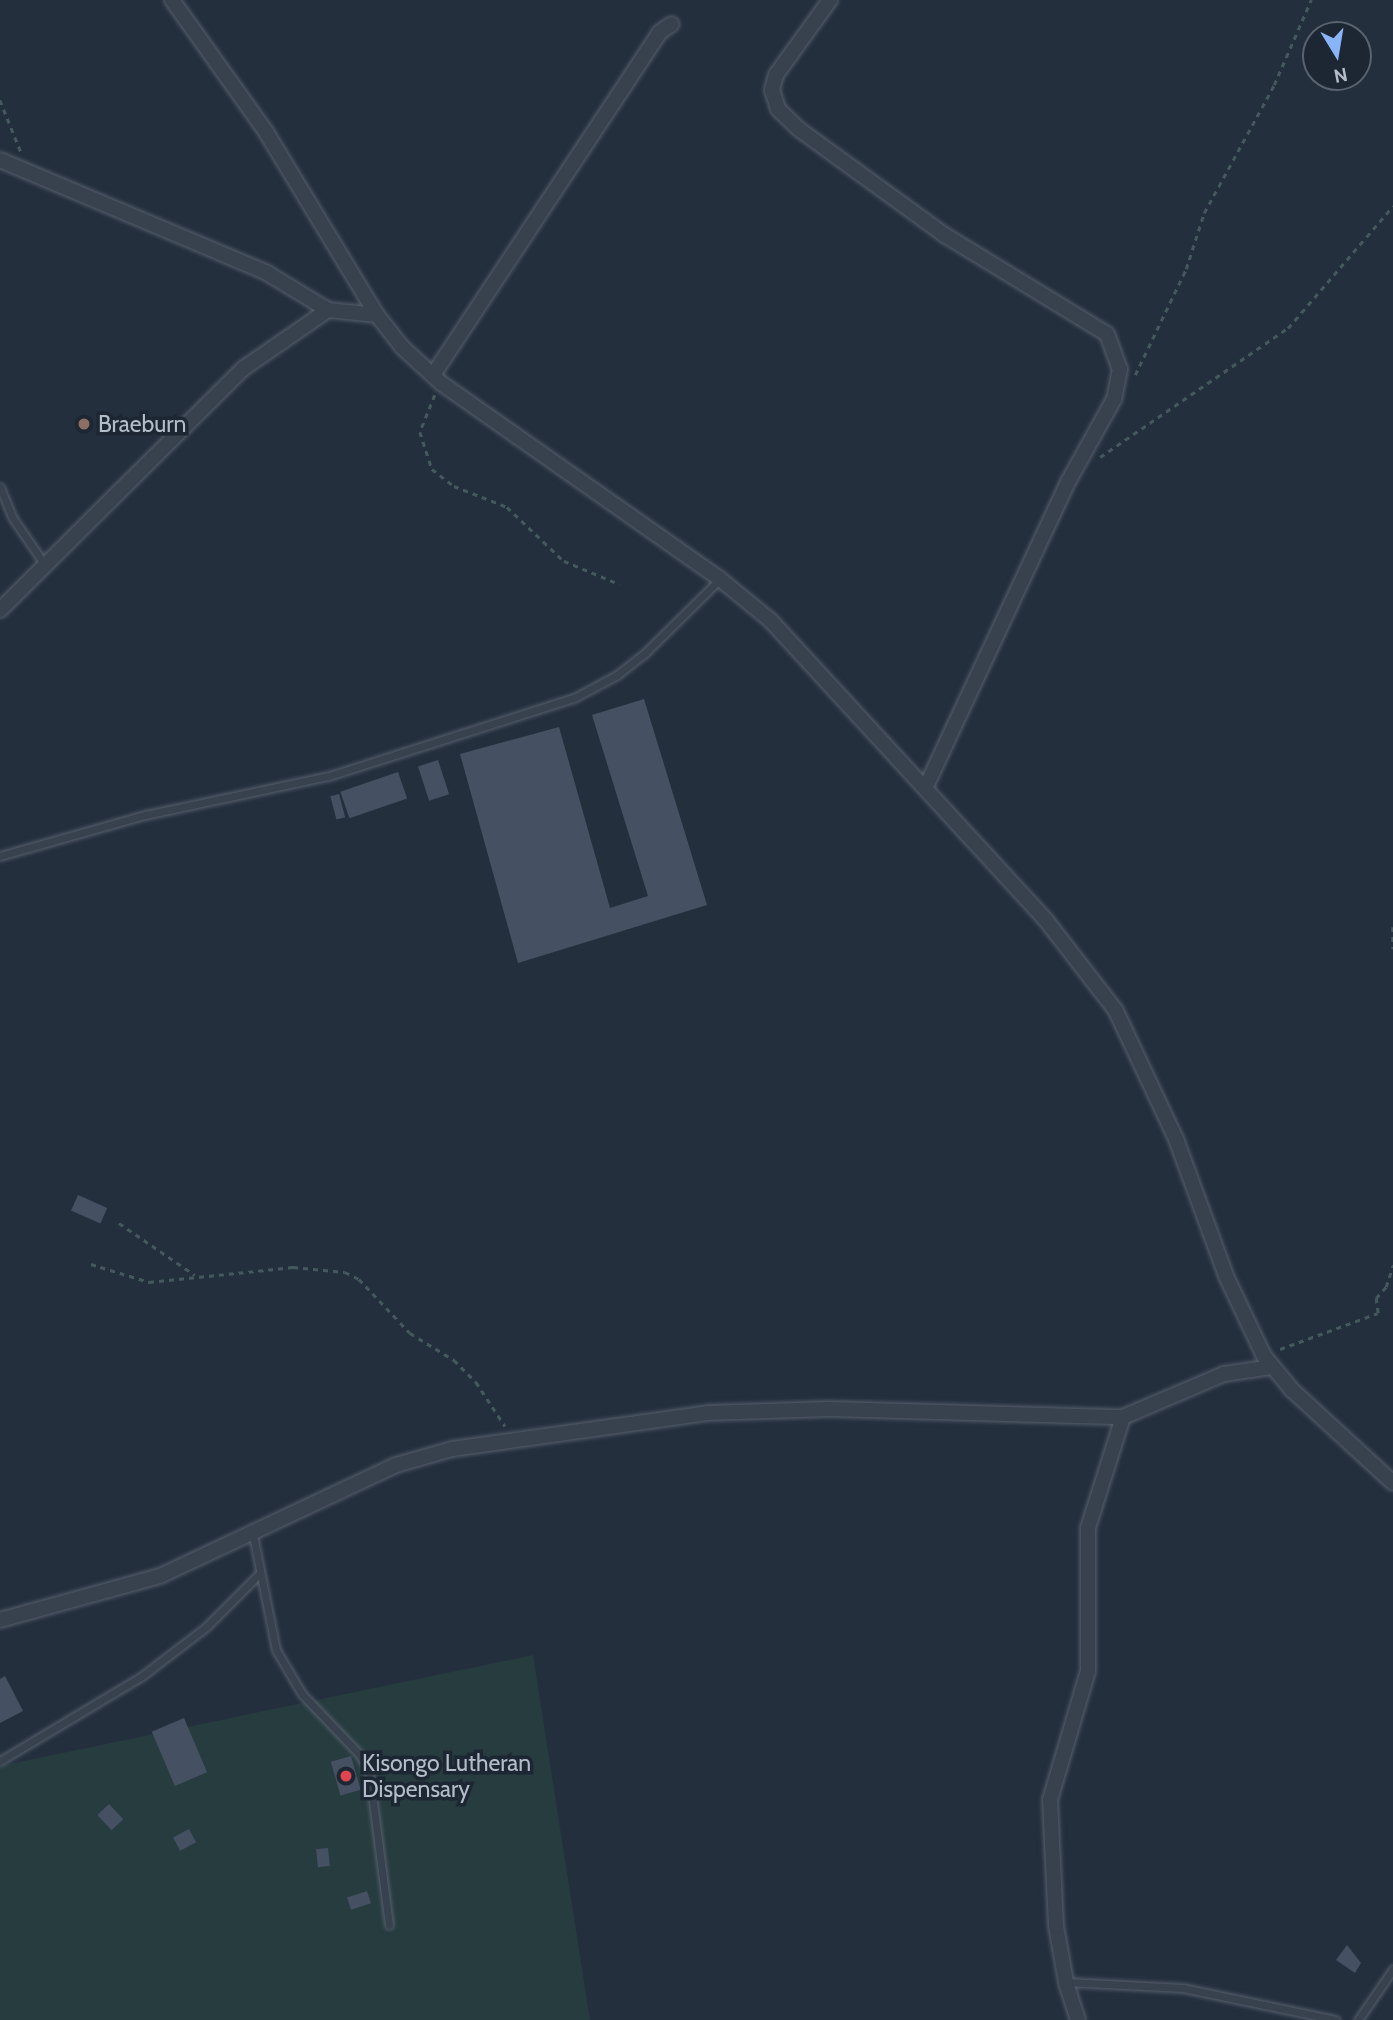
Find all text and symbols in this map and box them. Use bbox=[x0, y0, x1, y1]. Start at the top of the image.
north arrow bbox=[1302, 21, 1372, 91]
text: N bbox=[1332, 63, 1350, 88]
place label: Braeburn bbox=[98, 410, 186, 438]
marker: Braeburn bbox=[76, 416, 92, 432]
place label: Kisongo Lutheran Dispensary bbox=[362, 1749, 531, 1803]
marker: Kisongo Lutheran Dispensary bbox=[336, 1766, 356, 1786]

